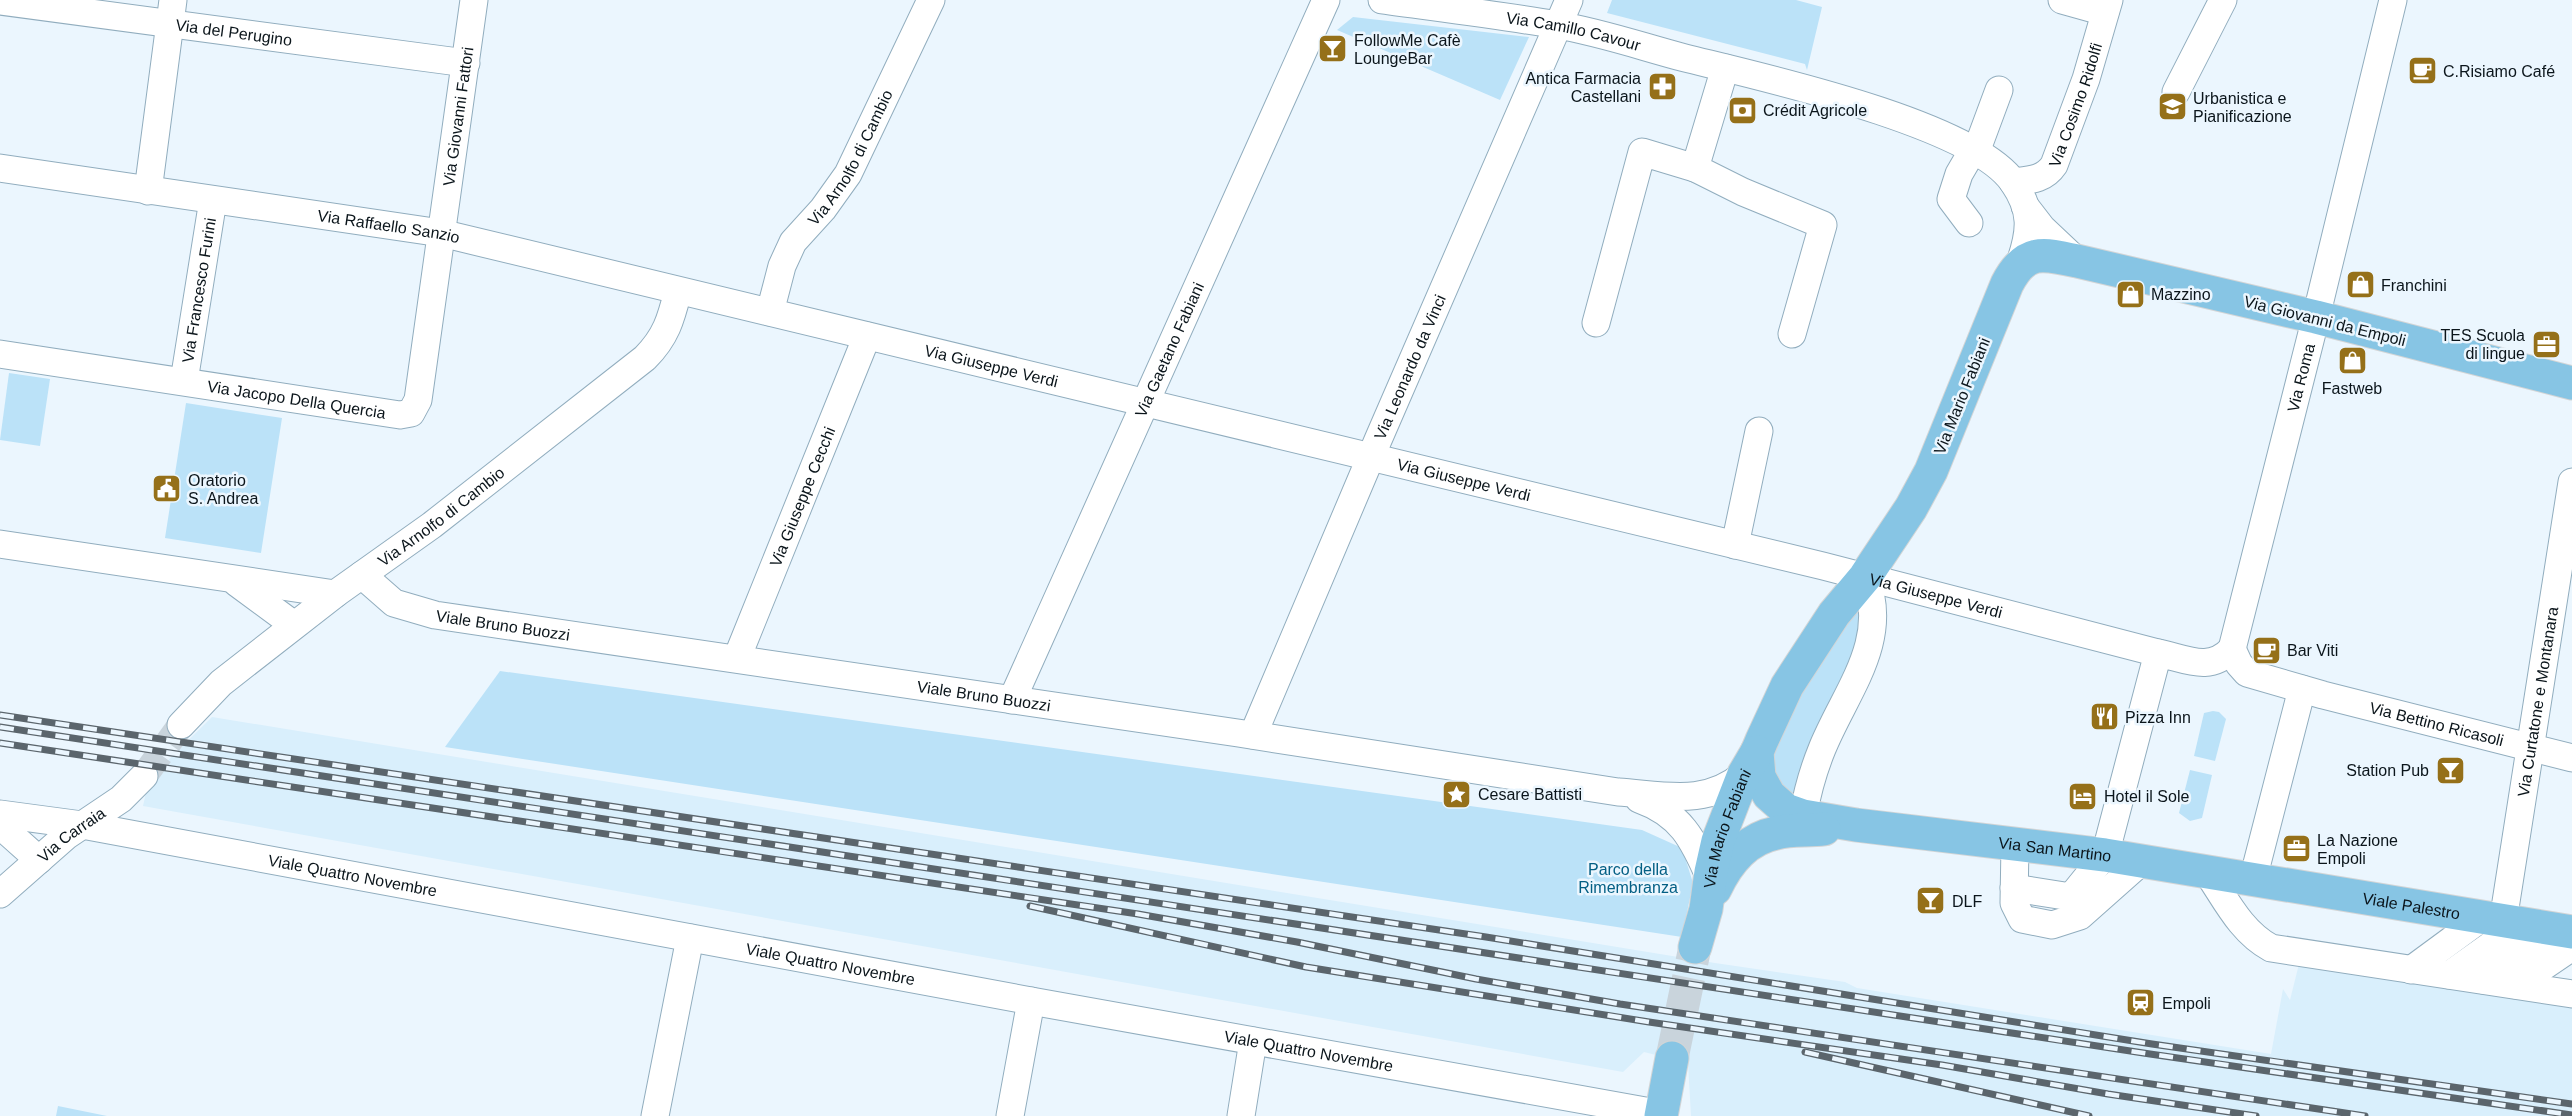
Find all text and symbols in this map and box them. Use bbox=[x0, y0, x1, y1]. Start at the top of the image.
street label: Via Camillo Cavour bbox=[1505, 9, 1643, 54]
street label: Via del Perugino bbox=[175, 16, 293, 48]
place label: FollowMe Cafè LoungeBar bbox=[1354, 32, 1461, 67]
bar icon: FollowMe Cafè LoungeBar bbox=[1317, 33, 1349, 65]
street label: Via Cosimo Ridolfi bbox=[2046, 41, 2105, 169]
street label: Via Giovanni Fattori bbox=[440, 46, 476, 187]
cafe icon: C.Risiamo Café bbox=[2406, 55, 2438, 87]
place label: C.Risiamo Café bbox=[2443, 63, 2555, 80]
place label: Antica Farmacia Castellani bbox=[1525, 70, 1641, 105]
pharmacy icon: Antica Farmacia Castellani bbox=[1646, 71, 1678, 103]
street label: Via Arnolfo di Cambio bbox=[804, 87, 895, 228]
place label: Urbanistica e Pianificazione bbox=[2193, 90, 2292, 125]
school or university icon: Urbanistica e Pianificazione bbox=[2156, 91, 2188, 123]
bank icon: Crédit Agricole bbox=[1726, 94, 1758, 126]
place label: Crédit Agricole bbox=[1763, 102, 1867, 119]
street label: Via Raffaello Sanzio bbox=[317, 206, 462, 246]
street label: Via Francesco Furini bbox=[179, 216, 219, 364]
shop icon: Franchini bbox=[2344, 269, 2376, 301]
place label: Franchini bbox=[2381, 277, 2447, 294]
shop icon: Mazzino bbox=[2114, 278, 2146, 310]
street label: Via Gaetano Fabiani bbox=[1132, 280, 1207, 420]
place label: Mazzino bbox=[2151, 286, 2211, 303]
street label: Via Leonardo da Vinci bbox=[1371, 292, 1449, 442]
street label: Via Giovanni da Empoli bbox=[2242, 293, 2408, 349]
place label: TES Scuola di lingue bbox=[2441, 327, 2525, 362]
office icon: TES Scuola di lingue bbox=[2530, 328, 2562, 360]
street label: Via Mario Fabiani bbox=[1931, 335, 1993, 457]
street label: Via Giuseppe Verdi bbox=[923, 341, 1060, 390]
street label: Via Roma bbox=[2284, 341, 2318, 414]
shop icon: Fastweb bbox=[2336, 344, 2368, 376]
street label: Via Jacopo Della Quercia bbox=[206, 377, 387, 421]
place label: Fastweb bbox=[2322, 380, 2382, 397]
street label: Via Giuseppe Cecchi bbox=[766, 424, 838, 569]
street label: Via Giuseppe Verdi bbox=[1395, 455, 1532, 504]
street label: Via Arnolfo di Cambio bbox=[375, 463, 508, 569]
place label: Oratorio S. Andrea bbox=[188, 472, 258, 507]
public building icon: Oratorio S. Andrea bbox=[151, 473, 183, 505]
street label: Via Giuseppe Verdi bbox=[1868, 570, 2004, 621]
street label: Via Curtatone e Montanara bbox=[2514, 605, 2561, 798]
street label: Viale Bruno Buozzi bbox=[435, 607, 571, 643]
cafe icon: Bar Viti bbox=[2250, 634, 2282, 666]
place label: Bar Viti bbox=[2287, 642, 2338, 659]
street label: Viale Bruno Buozzi bbox=[916, 677, 1052, 714]
street label: Via Bettino Ricasoli bbox=[2368, 699, 2506, 749]
restaurant icon: Pizza Inn bbox=[2088, 701, 2120, 733]
place label: Pizza Inn bbox=[2125, 709, 2191, 726]
bar icon: Station Pub bbox=[2434, 754, 2466, 786]
place label: Station Pub bbox=[2346, 762, 2429, 779]
street label: Via Mario Fabiani bbox=[1700, 766, 1754, 889]
place icon: Cesare Battisti bbox=[1441, 778, 1473, 810]
hotel icon: Hotel il Sole bbox=[2067, 780, 2099, 812]
place label: Cesare Battisti bbox=[1478, 786, 1582, 803]
place label: Hotel il Sole bbox=[2104, 788, 2189, 805]
street label: Via Carraia bbox=[34, 804, 108, 865]
place label: La Nazione Empoli bbox=[2317, 832, 2398, 867]
office icon: La Nazione Empoli bbox=[2280, 833, 2312, 865]
street label: Via San Martino bbox=[1998, 834, 2113, 864]
street label: Viale Quattro Novembre bbox=[267, 851, 439, 899]
park label: Parco della Rimembranza bbox=[1578, 861, 1678, 896]
bar icon: DLF bbox=[1915, 885, 1947, 917]
street label: Viale Palestro bbox=[2361, 889, 2462, 922]
place label: DLF bbox=[1952, 893, 1982, 910]
street label: Viale Quattro Novembre bbox=[745, 940, 916, 988]
station icon: Empoli bbox=[2125, 987, 2157, 1019]
place label: Empoli bbox=[2162, 995, 2211, 1012]
street label: Viale Quattro Novembre bbox=[1223, 1027, 1395, 1074]

